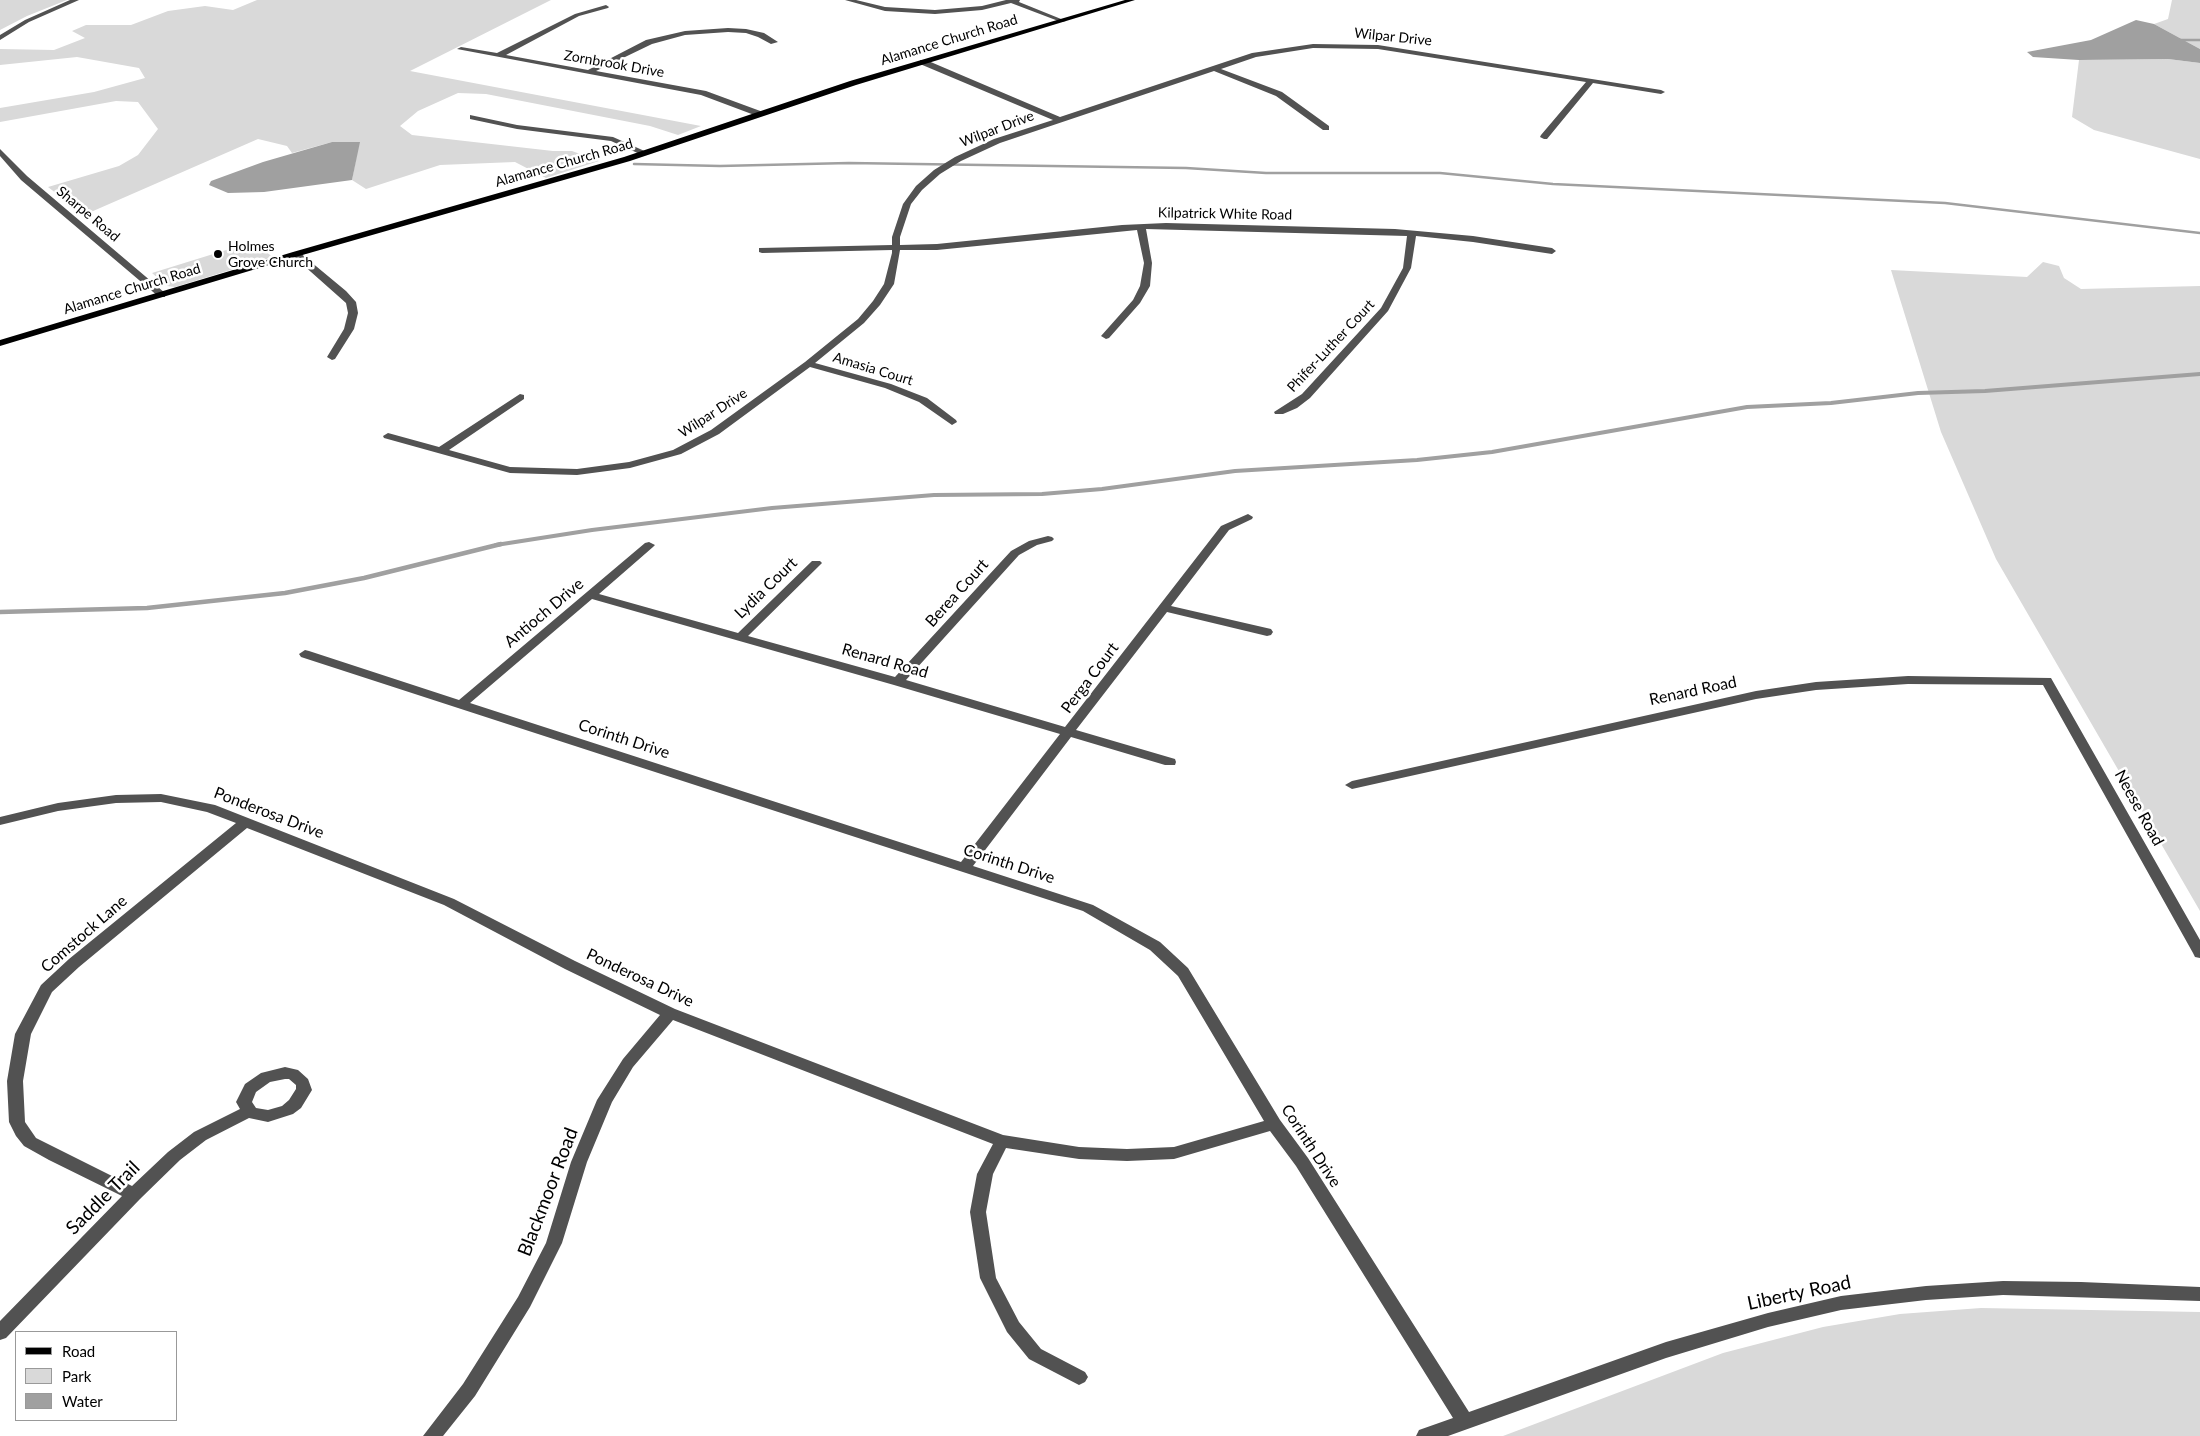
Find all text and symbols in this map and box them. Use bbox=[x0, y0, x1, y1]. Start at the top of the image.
street label: Alamance Church Road bbox=[878, 11, 1020, 69]
street label: Wilpar Drive bbox=[1353, 25, 1433, 49]
street label: Zornbrook Drive bbox=[563, 47, 665, 81]
street label: Wilpar Drive bbox=[958, 107, 1036, 151]
street label: Alamance Church Road bbox=[493, 135, 635, 191]
street label: Sharpe Road bbox=[53, 183, 123, 245]
street label: Kilpatrick White Road bbox=[1158, 204, 1292, 224]
place label: Holmes Grove Church bbox=[228, 238, 313, 270]
marker: Holmes Grove Church bbox=[212, 248, 224, 260]
street label: Alamance Church Road bbox=[61, 260, 203, 318]
street label: Phifer-Luther Court bbox=[1284, 296, 1378, 396]
street label: Amasia Court bbox=[831, 349, 915, 389]
street label: Wilpar Drive bbox=[676, 385, 750, 441]
street label: Lydia Court bbox=[731, 553, 801, 623]
street label: Berea Court bbox=[922, 555, 992, 631]
street label: Antioch Drive bbox=[501, 574, 587, 652]
street label: Perga Court bbox=[1057, 639, 1123, 717]
street label: Renard Road bbox=[840, 640, 930, 682]
street label: Renard Road bbox=[1648, 672, 1738, 710]
street label: Corinth Drive bbox=[576, 715, 672, 763]
street label: Neese Road bbox=[2110, 767, 2168, 849]
street label: Ponderosa Drive bbox=[211, 783, 327, 843]
street label: Corinth Drive bbox=[961, 840, 1057, 888]
street label: Comstock Lane bbox=[37, 891, 131, 977]
street label: Ponderosa Drive bbox=[583, 945, 697, 1011]
street label: Corinth Drive bbox=[1277, 1101, 1345, 1191]
street label: Blackmoor Road bbox=[513, 1125, 583, 1259]
street label: Saddle Trail bbox=[61, 1156, 145, 1240]
street label: Liberty Road bbox=[1745, 1271, 1853, 1315]
legend bbox=[15, 1331, 178, 1421]
text: Road bbox=[62, 1342, 95, 1360]
text: Park bbox=[62, 1367, 91, 1385]
text: Water bbox=[62, 1392, 103, 1410]

